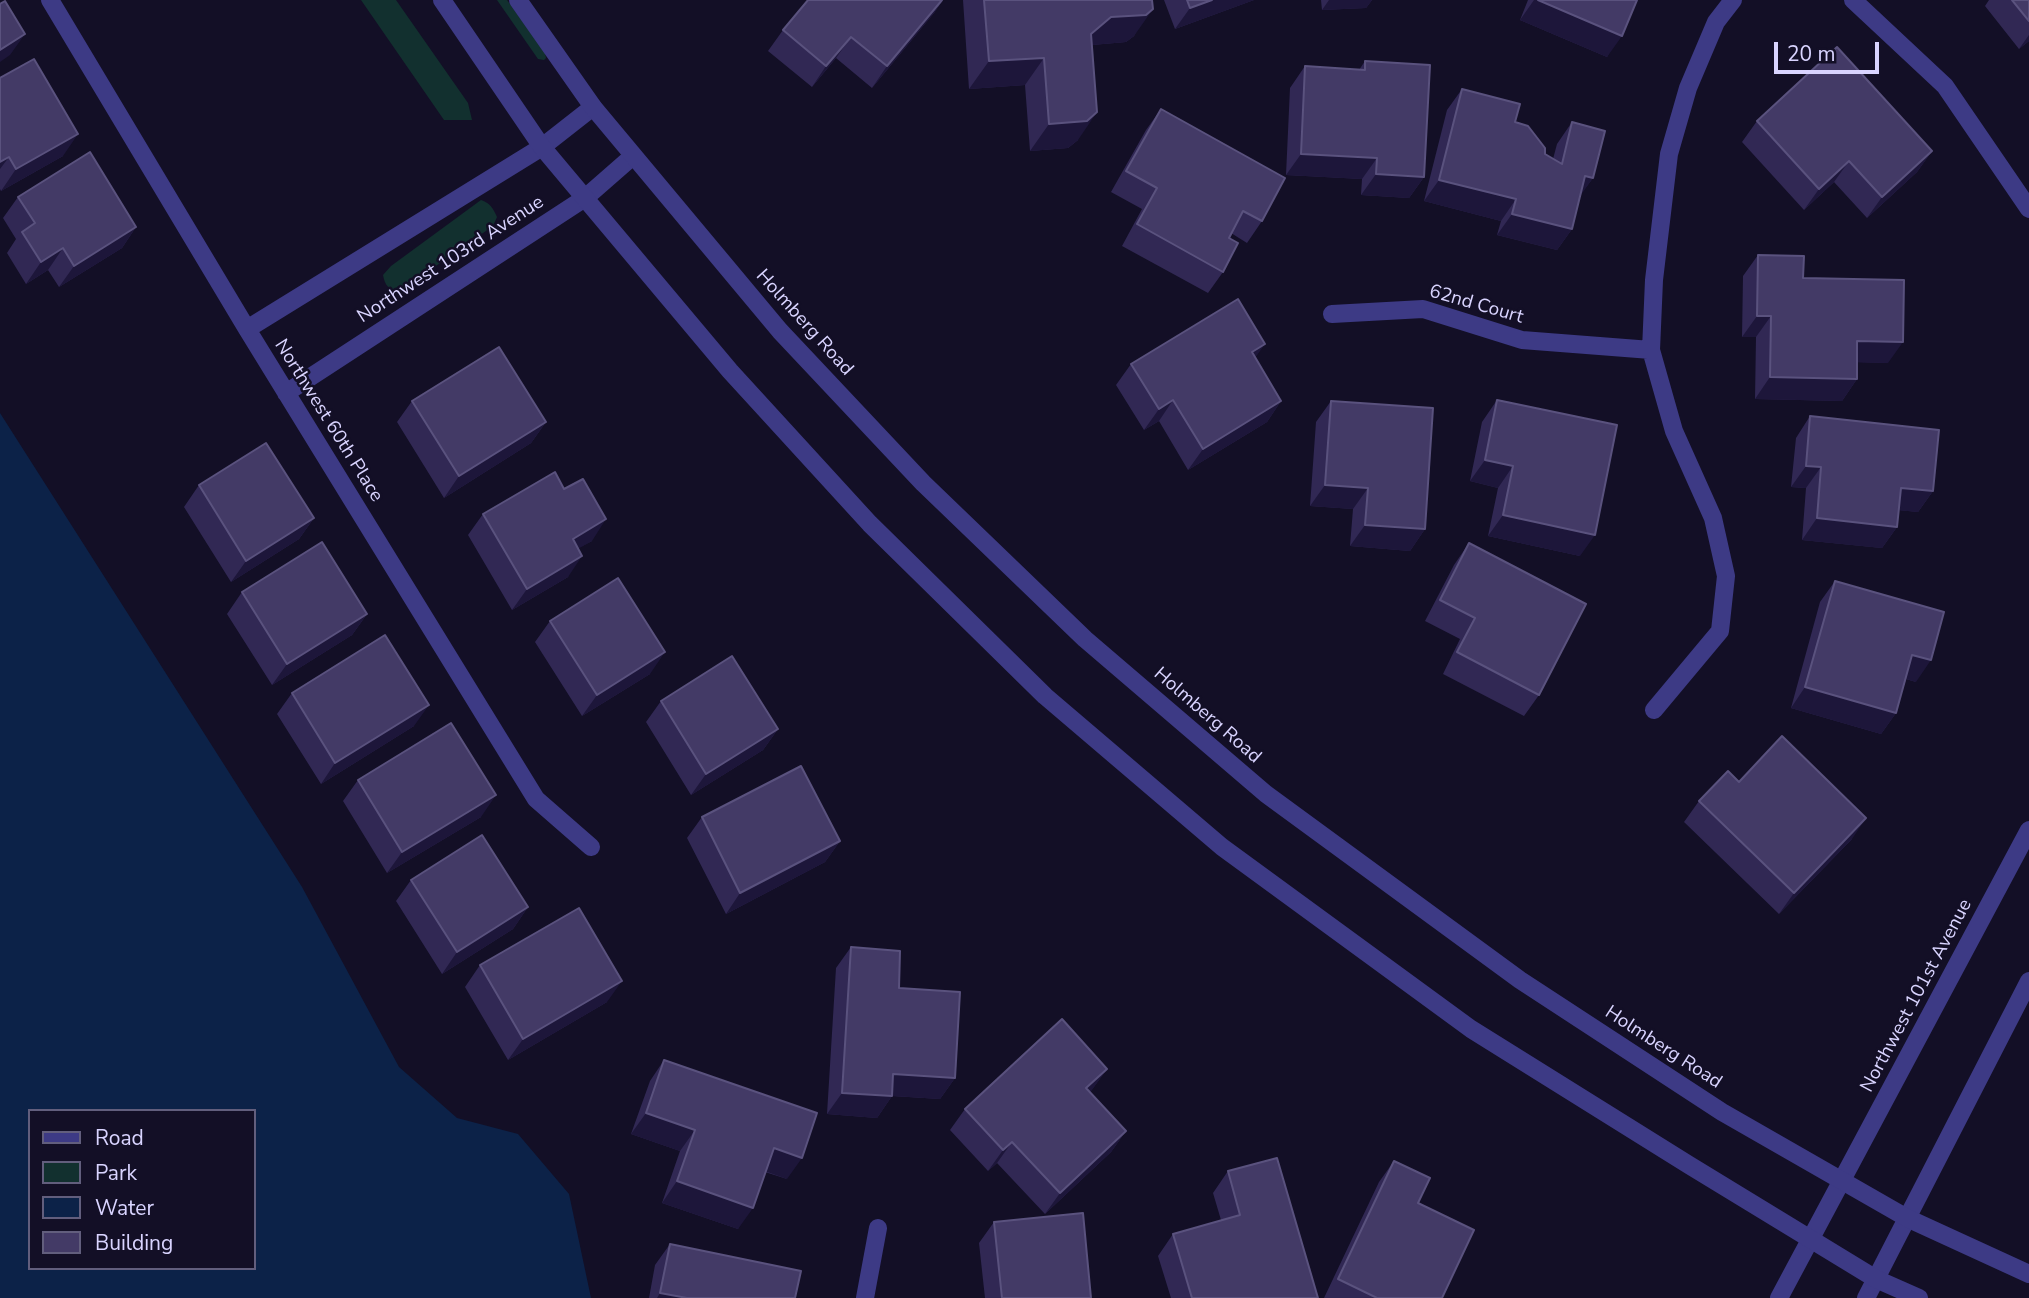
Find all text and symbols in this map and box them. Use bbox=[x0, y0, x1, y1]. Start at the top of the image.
scale bar bbox=[1777, 28, 1882, 72]
text: 20 m bbox=[1787, 40, 1836, 68]
street label: Northwest 103rd Avenue bbox=[354, 191, 548, 329]
street label: Holmberg Road bbox=[750, 265, 858, 381]
street label: 62nd Court bbox=[1426, 281, 1526, 329]
street label: Northwest 60th Place bbox=[269, 336, 387, 506]
street label: Holmberg Road bbox=[1149, 663, 1265, 769]
street label: Northwest 101st Avenue bbox=[1856, 896, 1978, 1096]
street label: Holmberg Road bbox=[1600, 1002, 1726, 1094]
legend bbox=[28, 1109, 256, 1270]
text: Road bbox=[95, 1124, 144, 1152]
text: Park bbox=[95, 1159, 137, 1187]
text: Water bbox=[95, 1194, 154, 1222]
text: Building bbox=[95, 1229, 173, 1257]

